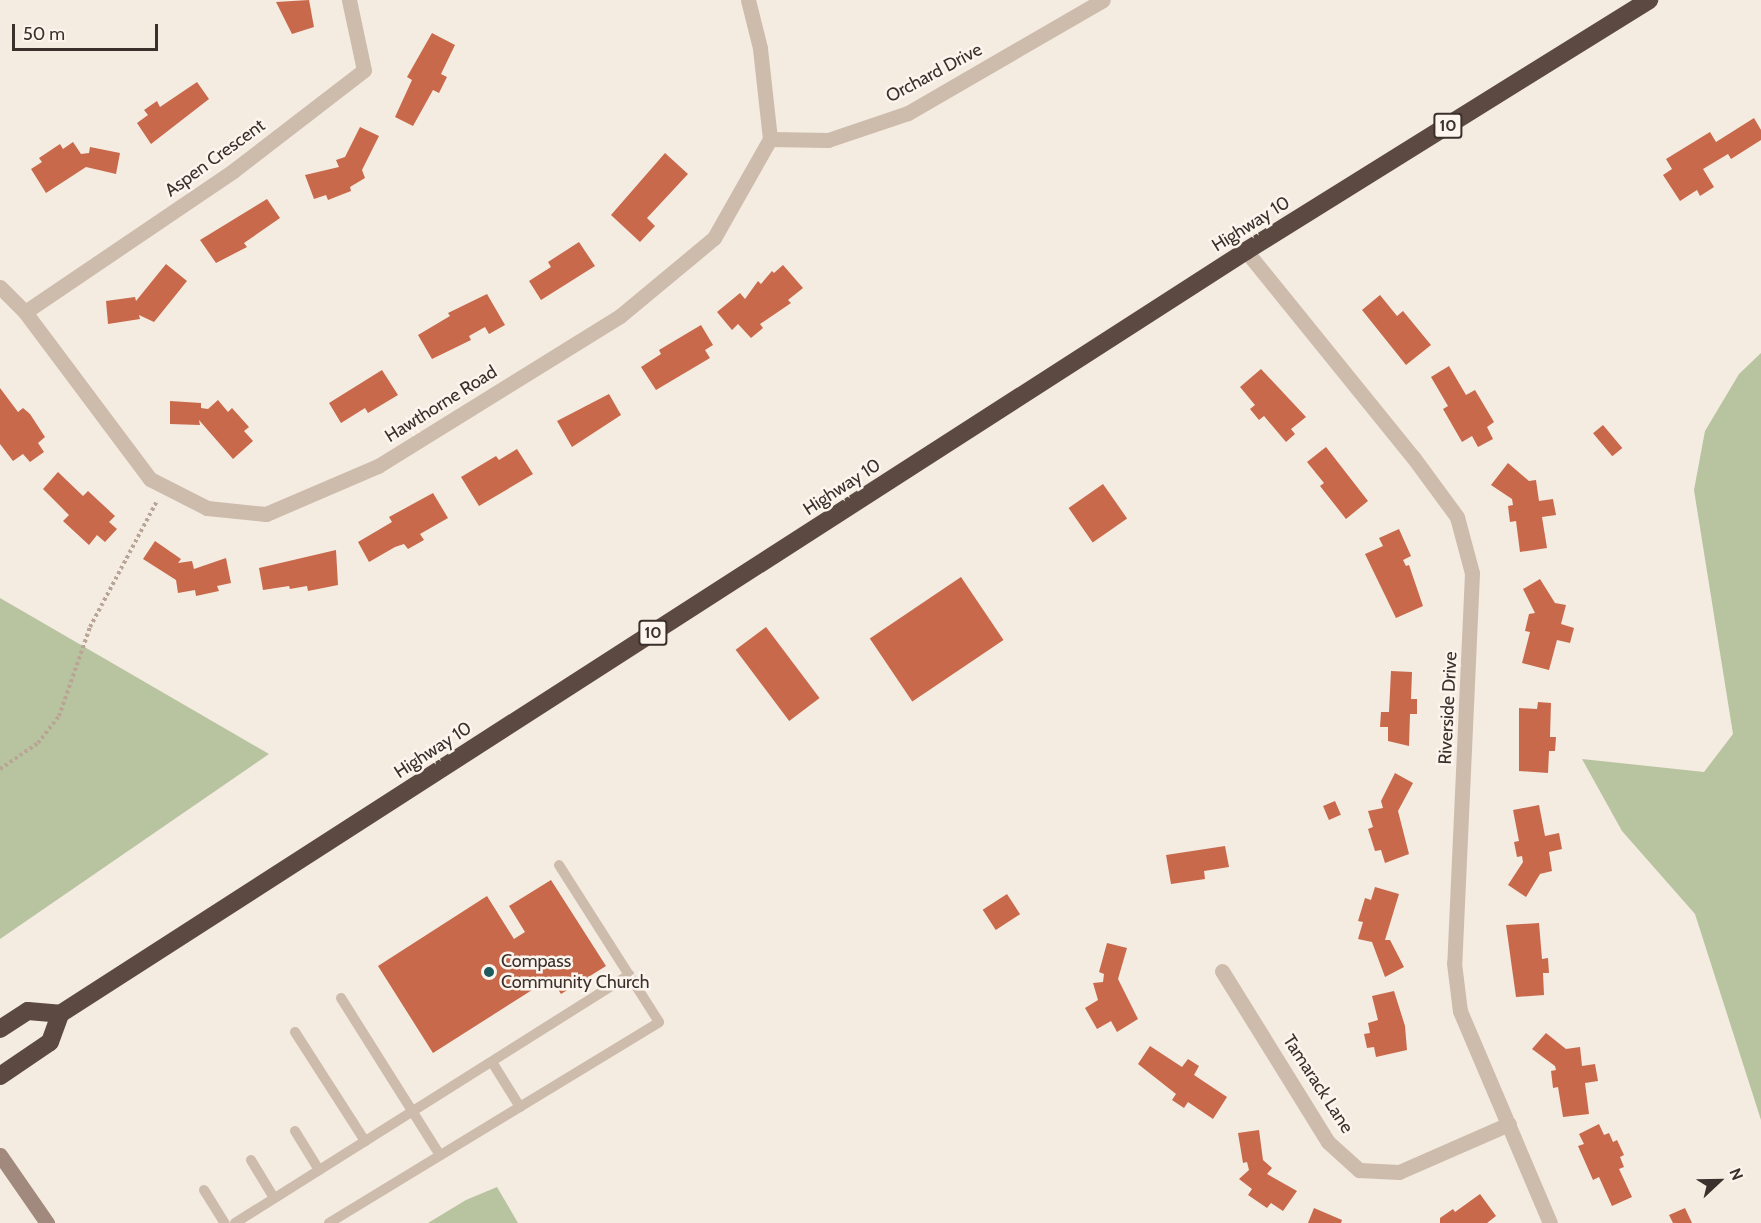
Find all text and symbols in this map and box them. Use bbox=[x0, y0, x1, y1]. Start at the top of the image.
scale bar bbox=[15, 12, 160, 50]
text: 50 m bbox=[23, 23, 65, 45]
street label: Orchard Drive bbox=[882, 39, 986, 107]
road number: 10 bbox=[1433, 113, 1463, 139]
street label: Aspen Crescent bbox=[161, 115, 269, 201]
street label: Highway 10 bbox=[1208, 192, 1294, 256]
street label: Hawthorne Road bbox=[381, 361, 501, 447]
street label: Highway 10 bbox=[799, 454, 885, 520]
road number: 10 bbox=[638, 620, 668, 646]
street label: Riverside Drive bbox=[1434, 651, 1462, 765]
street label: Highway 10 bbox=[390, 717, 476, 783]
place label: Compass Community Church bbox=[501, 951, 649, 994]
marker: Compass Community Church bbox=[482, 965, 496, 979]
street label: Tamarack Lane bbox=[1278, 1031, 1358, 1137]
north arrow bbox=[1689, 1151, 1749, 1211]
text: N bbox=[1725, 1165, 1747, 1183]

